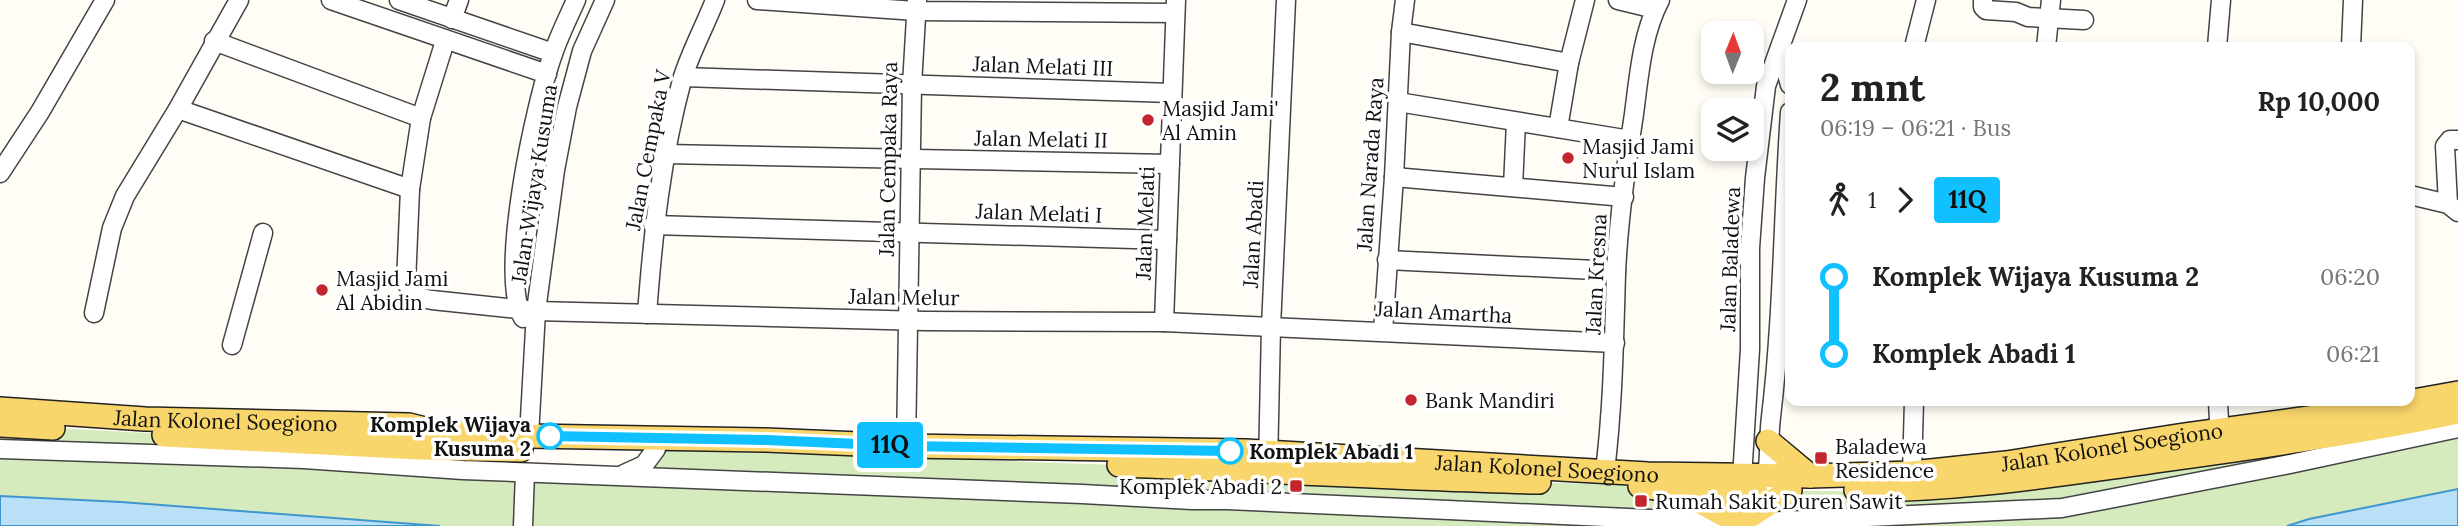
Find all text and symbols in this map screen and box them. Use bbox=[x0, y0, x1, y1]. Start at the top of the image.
north arrow bbox=[1701, 21, 1764, 84]
map controls bbox=[1701, 21, 1764, 161]
street label: Jalan Melati III bbox=[971, 50, 1114, 82]
street label: Jalan Cempaka Raya bbox=[873, 61, 903, 258]
text: 2 mnt bbox=[1820, 63, 1925, 111]
street label: Jalan Cempaka V bbox=[619, 66, 677, 233]
street label: Jalan Narada Raya bbox=[1350, 76, 1390, 253]
street label: Jalan Wijaya Kusuma bbox=[505, 82, 563, 287]
text: Rp 10,000 bbox=[2257, 85, 2380, 118]
place label: Masjid Jami' Al Amin bbox=[1161, 95, 1279, 146]
button: layers bbox=[1701, 98, 1764, 161]
marker: Masjid Jami' Al Amin bbox=[1140, 112, 1156, 128]
text: 06:19 – 06:21 · Bus bbox=[1820, 113, 2011, 142]
street label: Jalan Melati II bbox=[973, 124, 1108, 154]
place label: Masjid Jami Nurul Islam bbox=[1582, 133, 1696, 184]
marker: Masjid Jami Nurul Islam bbox=[1560, 150, 1576, 166]
street label: Jalan Melati bbox=[1129, 165, 1160, 281]
street label: Jalan Abadi bbox=[1237, 179, 1269, 290]
icon: walk bbox=[1820, 181, 1858, 219]
icon: forward bbox=[1886, 181, 1924, 219]
text: 11Q bbox=[1948, 184, 1986, 215]
text: 1 bbox=[1868, 185, 1876, 214]
street label: Jalan Baladewa bbox=[1714, 186, 1746, 333]
street label: Jalan Melati I bbox=[974, 197, 1103, 229]
street label: Jalan Kresna bbox=[1579, 213, 1613, 336]
text: Komplek Wijaya Kusuma 2 bbox=[1872, 260, 2199, 293]
text: 06:20 bbox=[2320, 262, 2380, 291]
place label: Masjid Jami Al Abidin bbox=[335, 265, 448, 316]
marker: Masjid Jami Al Abidin bbox=[314, 282, 330, 298]
street label: Jalan Melur bbox=[847, 283, 960, 311]
street label: Jalan Amartha bbox=[1374, 295, 1513, 329]
text: Komplek Abadi 1 bbox=[1872, 337, 2076, 370]
text: 06:21 bbox=[2326, 339, 2380, 368]
place label: Bank Mandiri bbox=[1425, 387, 1555, 414]
marker: Bank Mandiri bbox=[1403, 392, 1419, 408]
street label: Jalan Kolonel Soegiono bbox=[112, 403, 338, 437]
place label: Komplek Wijaya Kusuma 2 bbox=[370, 411, 531, 462]
street label: Jalan Kolonel Soegiono bbox=[1999, 416, 2225, 477]
line badge: 11Q bbox=[850, 422, 930, 468]
marker: Komplek Wijaya Kusuma 2 bbox=[537, 423, 563, 449]
text: 11Q bbox=[871, 429, 909, 460]
place label: Baladewa Residence bbox=[1835, 433, 1934, 484]
marker: Komplek Abadi 1 bbox=[1217, 438, 1243, 464]
place label: Komplek Abadi 1 bbox=[1249, 438, 1413, 465]
street label: Jalan Kolonel Soegiono bbox=[1433, 448, 1659, 488]
marker: Baladewa Residence bbox=[1813, 450, 1829, 466]
place label: Komplek Abadi 2 bbox=[1119, 473, 1282, 500]
marker: Komplek Abadi 2 bbox=[1288, 478, 1304, 494]
place label: Rumah Sakit Duren Sawit bbox=[1655, 488, 1904, 515]
marker: Rumah Sakit Duren Sawit bbox=[1633, 493, 1649, 509]

